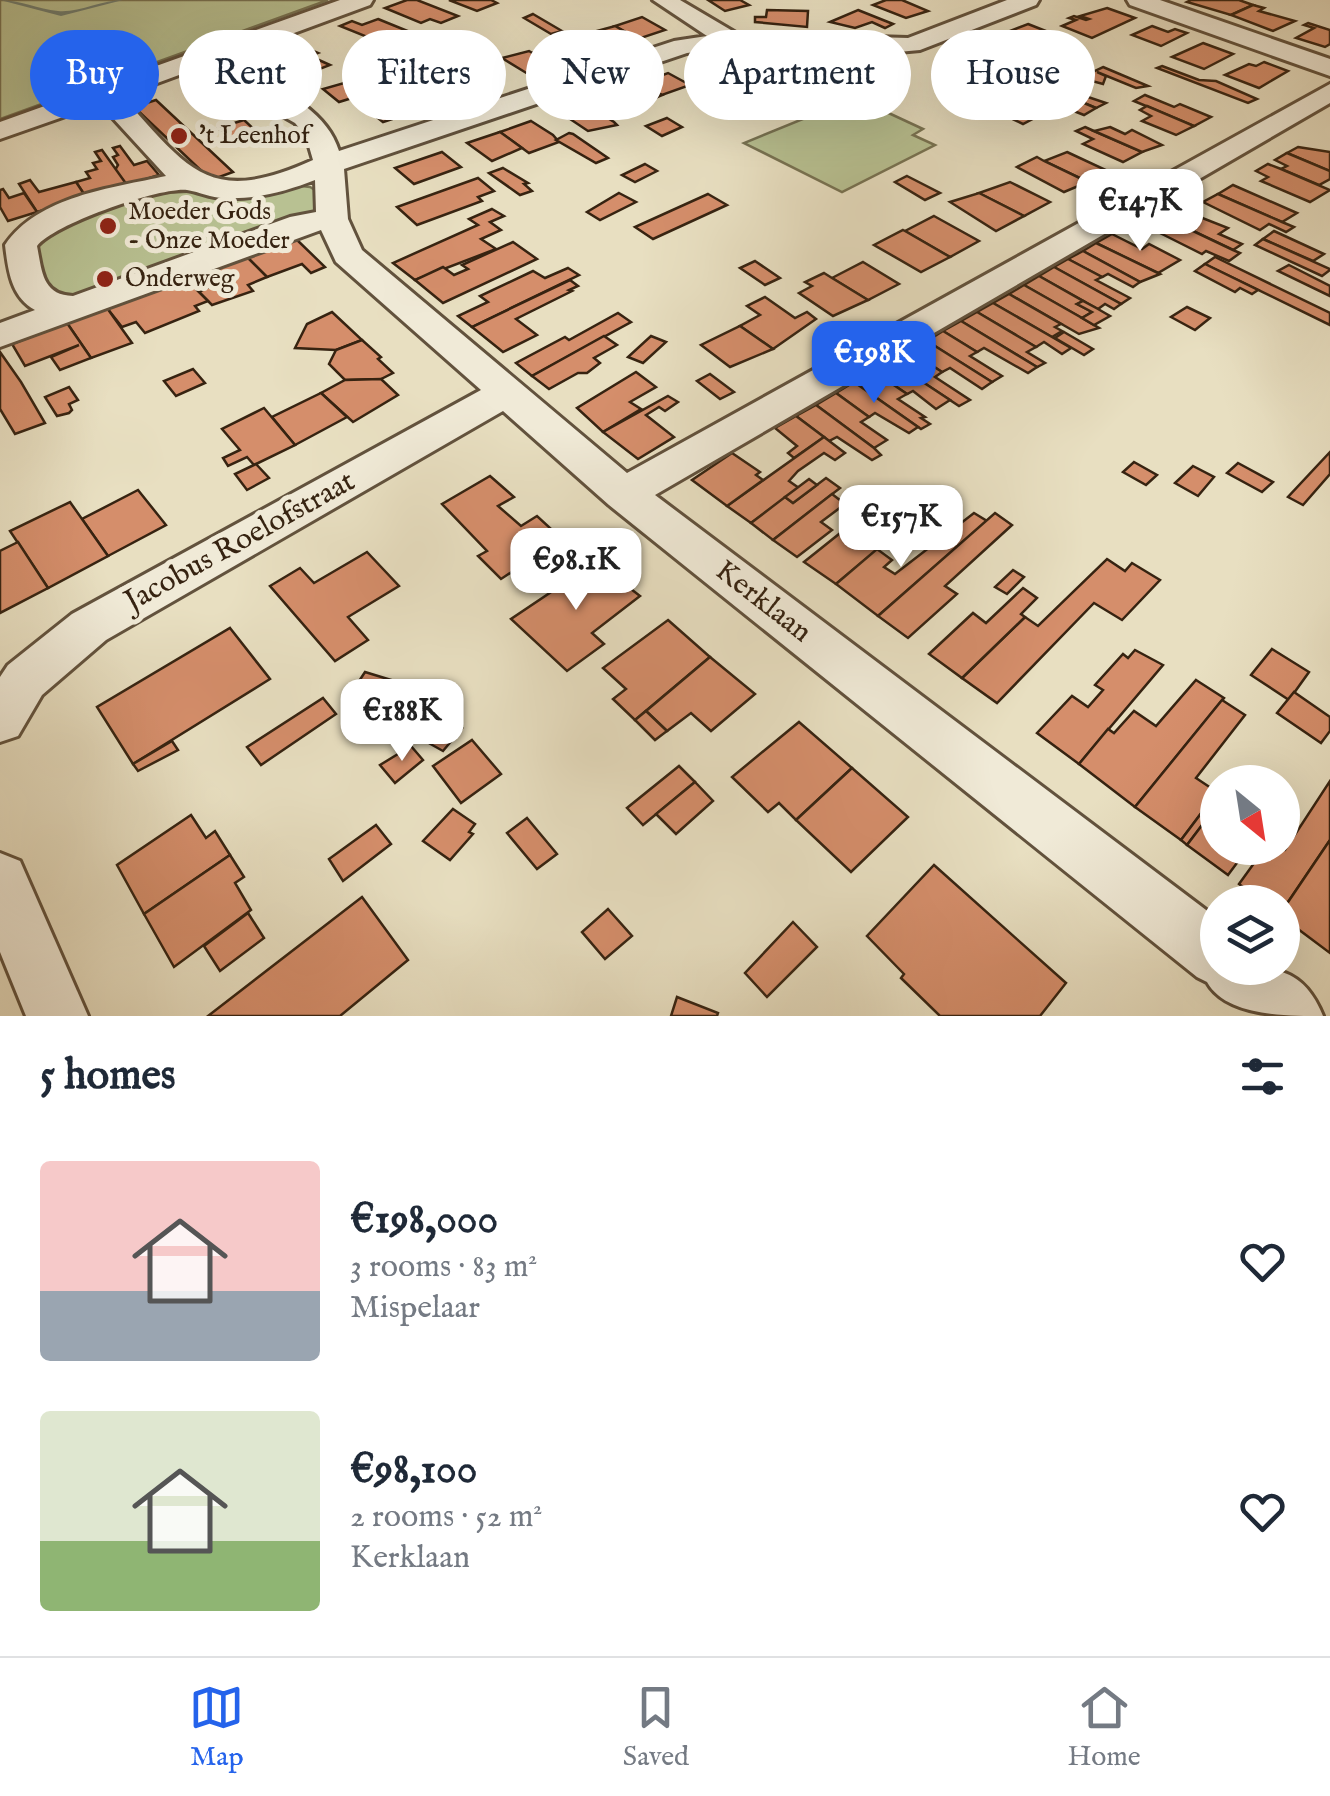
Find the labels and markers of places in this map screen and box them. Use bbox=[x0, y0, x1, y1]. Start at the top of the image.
place label: 't Leenhof bbox=[199, 120, 314, 152]
marker: 't Leenhof bbox=[168, 125, 190, 147]
pin: €147K bbox=[1070, 169, 1210, 254]
place label: Moeder Gods - Onze Moeder bbox=[128, 196, 290, 257]
marker: Moeder Gods - Onze Moeder bbox=[97, 215, 119, 237]
place label: Onderweg bbox=[125, 263, 235, 295]
marker: Onderweg bbox=[94, 268, 116, 290]
pin: €198K bbox=[804, 321, 944, 406]
pin: €157K bbox=[831, 485, 971, 570]
pin: €98.1K bbox=[495, 528, 657, 613]
pin: €188K bbox=[332, 679, 472, 764]

